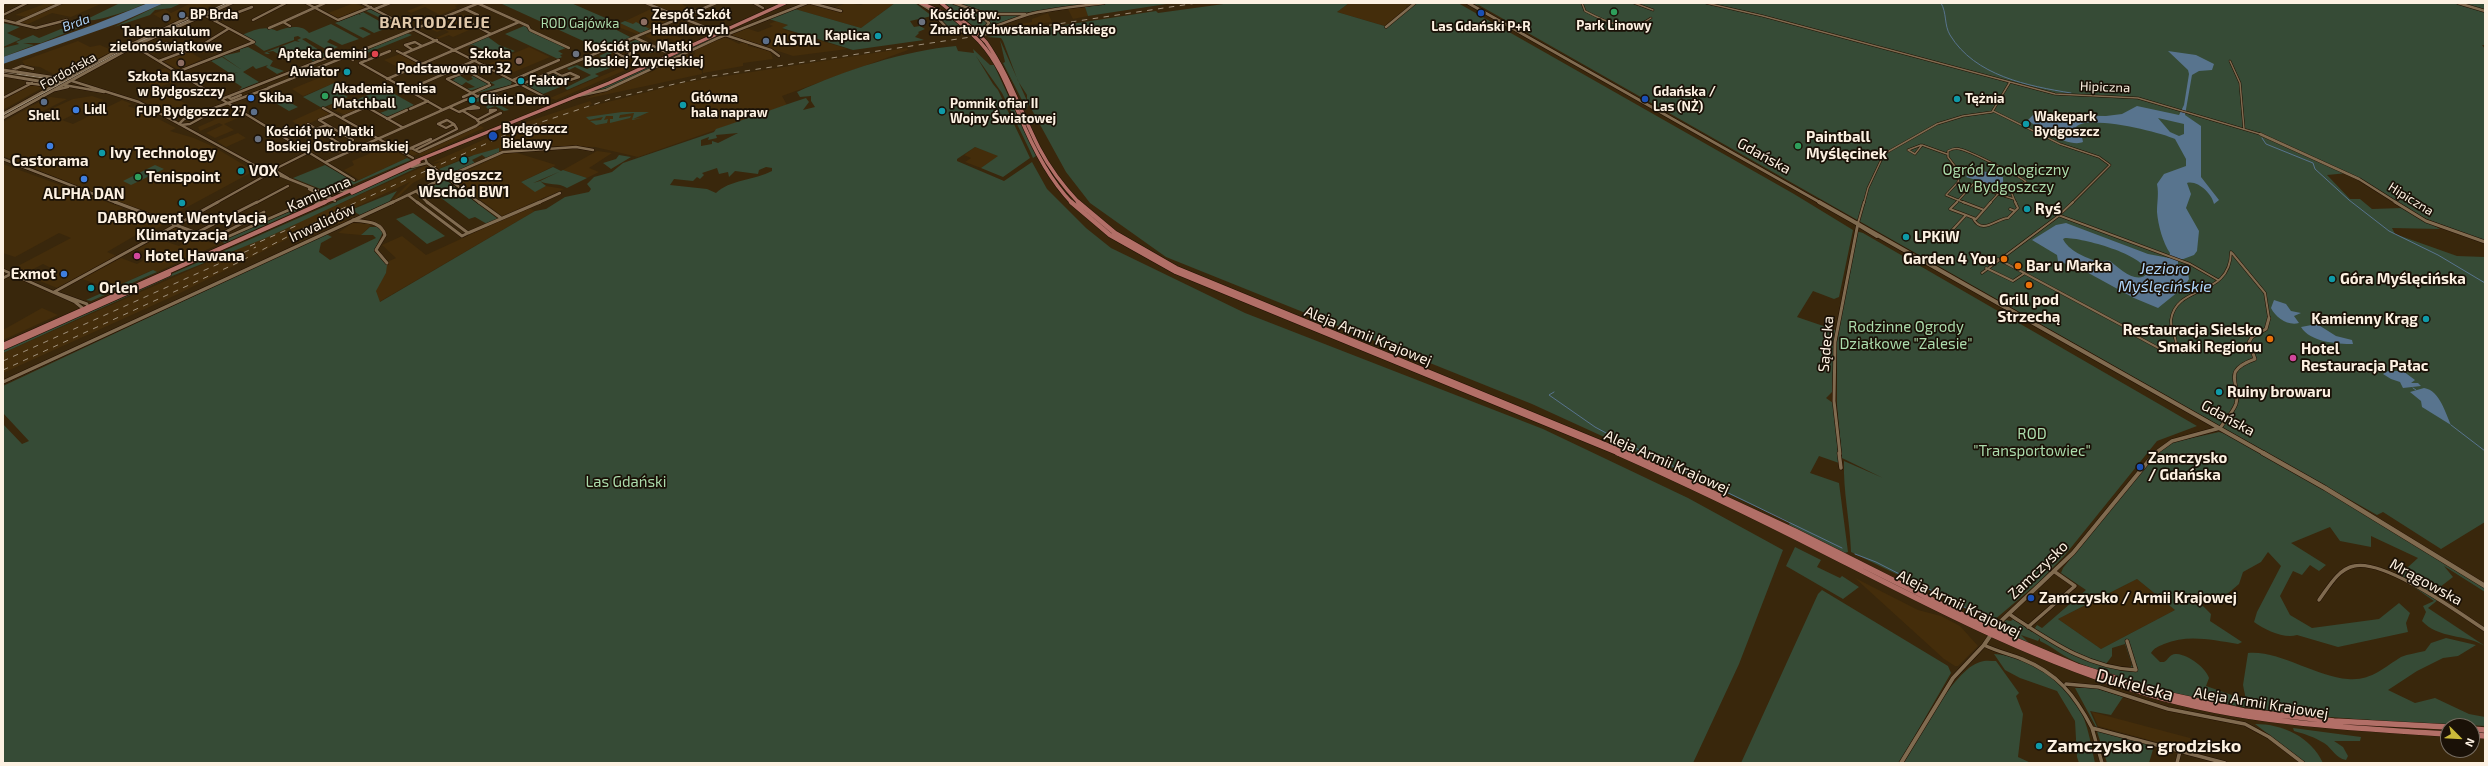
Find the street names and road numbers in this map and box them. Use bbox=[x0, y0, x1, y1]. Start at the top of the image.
street label: Fordońska bbox=[37, 49, 99, 93]
street label: Hipiczna bbox=[2080, 78, 2130, 96]
street label: Gdańska bbox=[1734, 134, 1794, 178]
street label: Kamienna bbox=[284, 172, 354, 216]
street label: Hipiczna bbox=[2386, 179, 2436, 219]
street label: Inwalidów bbox=[286, 200, 358, 246]
street label: Aleja Armii Krajowej bbox=[1302, 302, 1434, 370]
street label: Sądecka bbox=[1815, 315, 1837, 373]
street label: Gdańska bbox=[2198, 396, 2258, 440]
street label: Aleja Armii Krajowej bbox=[1601, 426, 1733, 498]
street label: Zamczysko bbox=[2004, 537, 2072, 603]
street label: Mrągowska bbox=[2387, 555, 2465, 609]
street label: Aleja Armii Krajowej bbox=[1894, 566, 2024, 642]
street label: Dukielska bbox=[2094, 664, 2176, 706]
street label: Aleja Armii Krajowej bbox=[2192, 683, 2330, 723]

